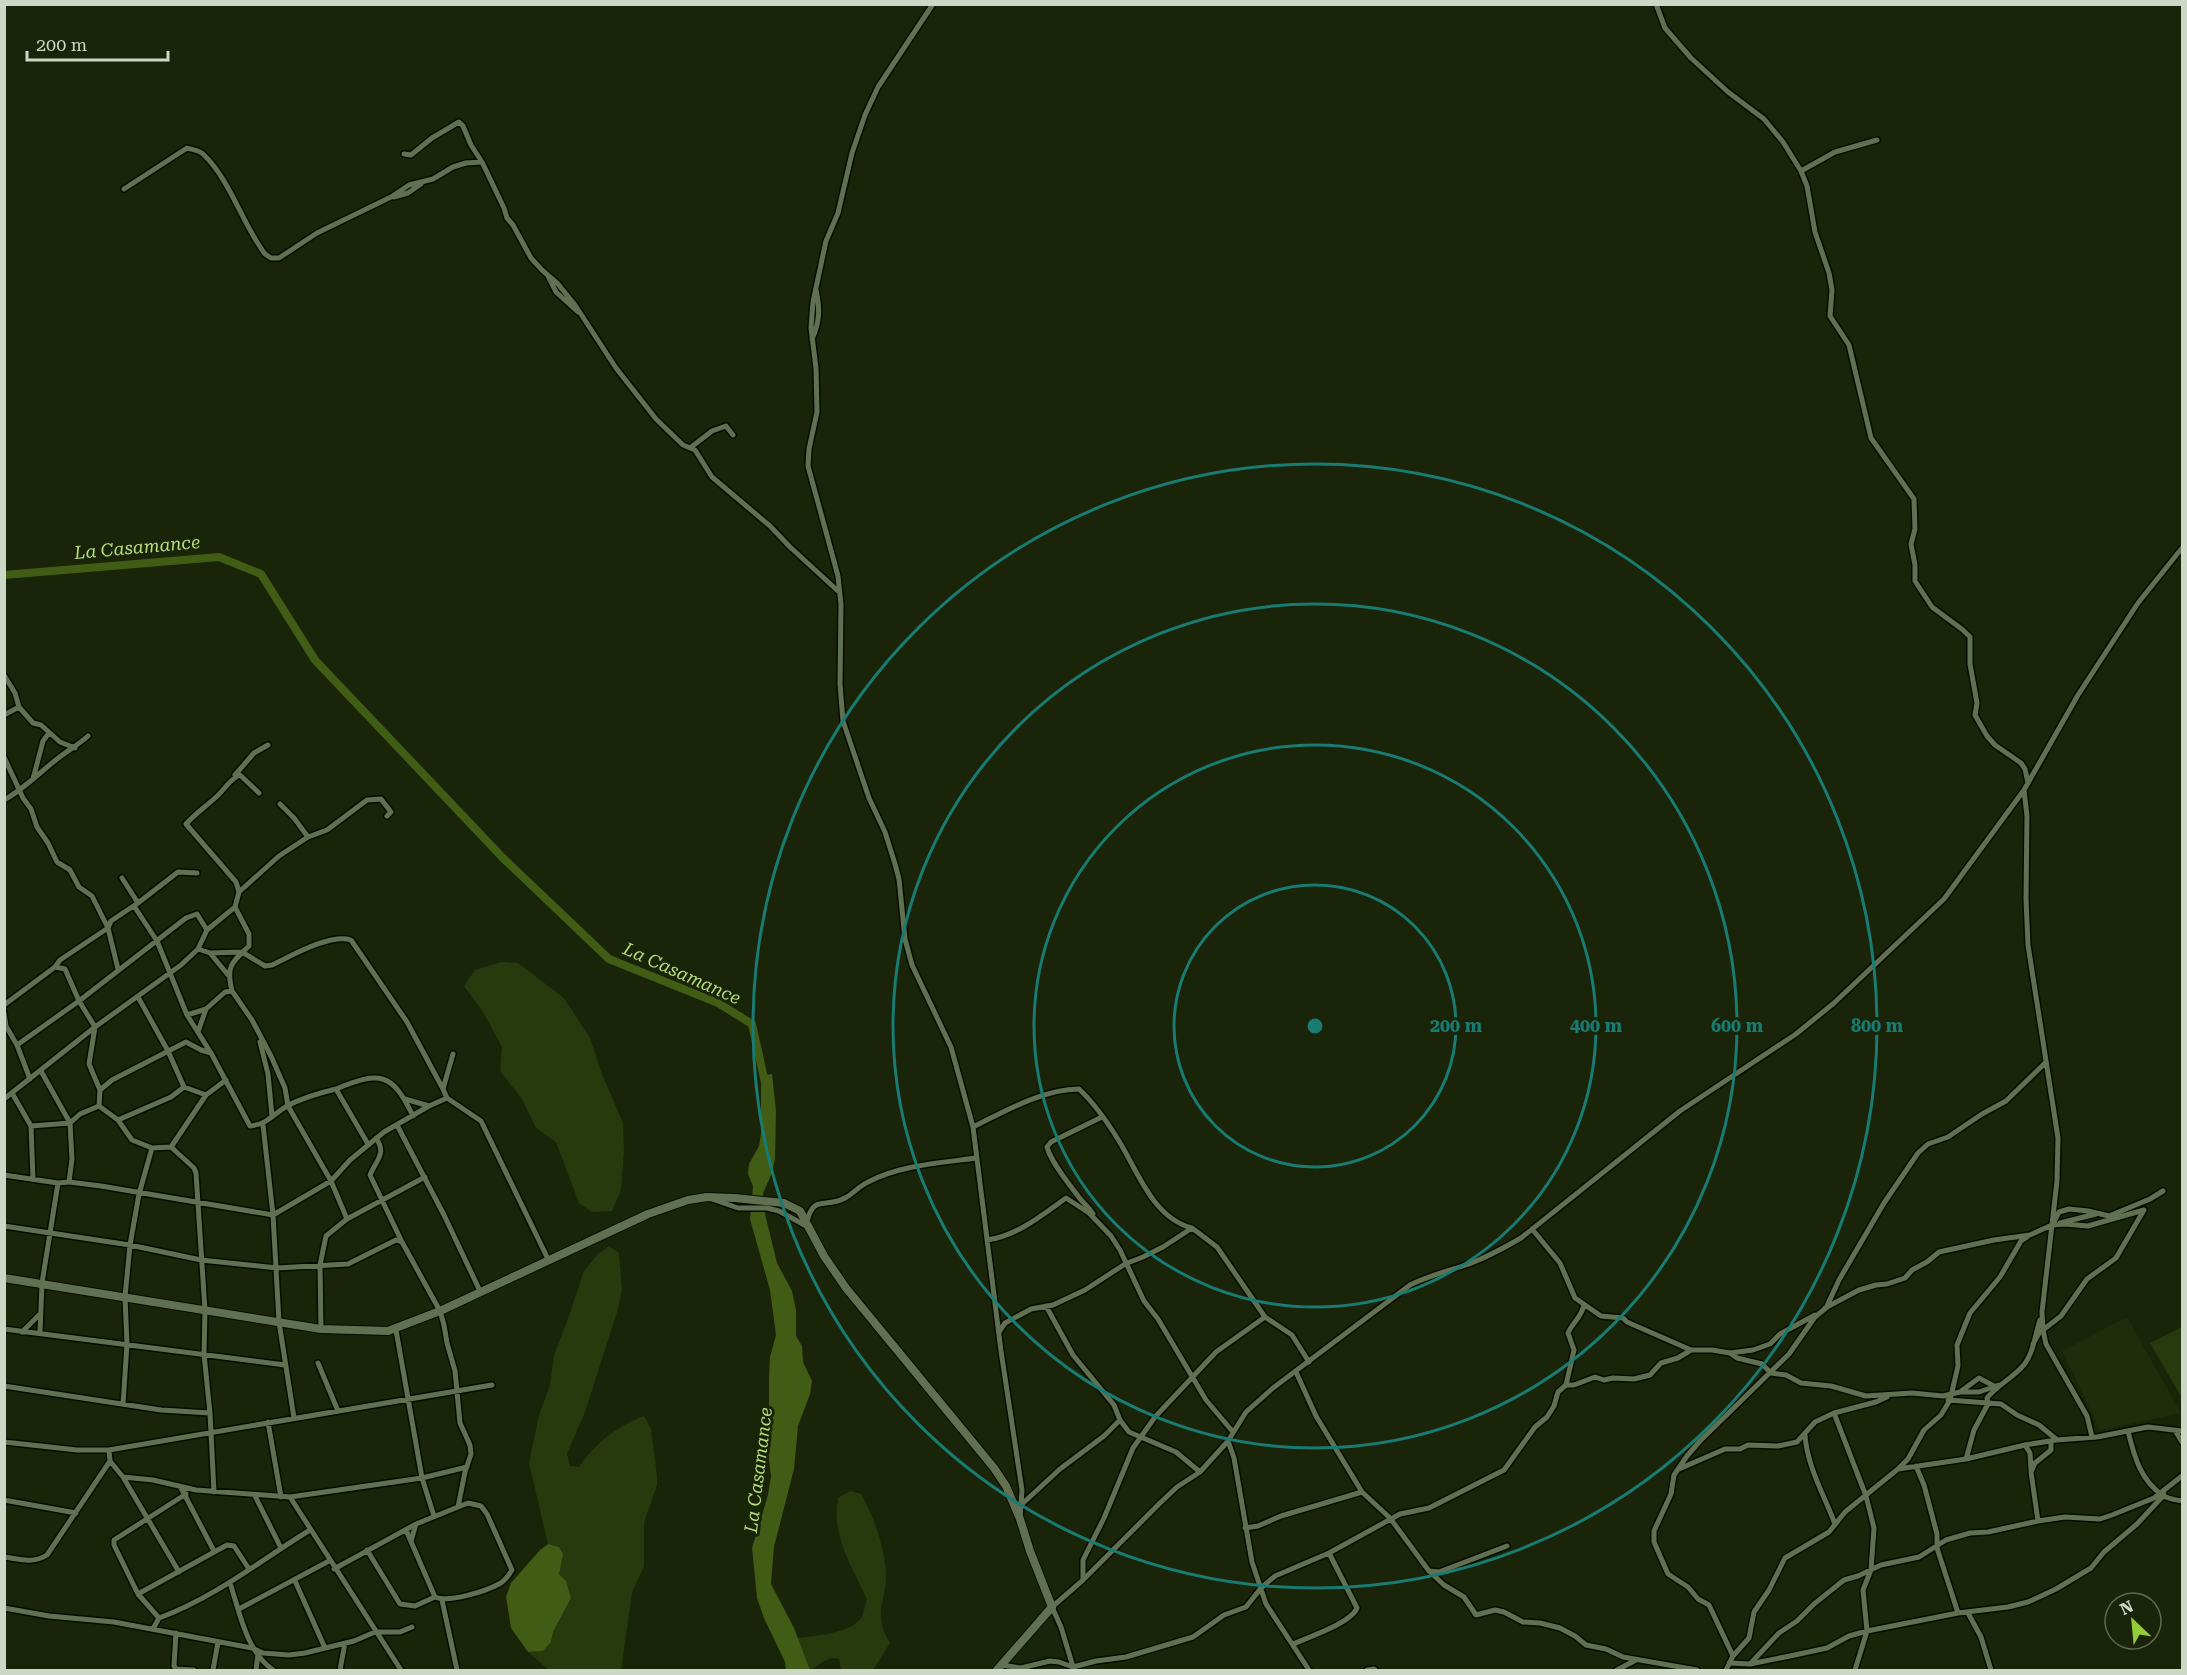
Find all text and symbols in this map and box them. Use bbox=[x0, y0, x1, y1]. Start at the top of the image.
scale bar bbox=[27, 24, 168, 62]
text: 200 m bbox=[36, 34, 87, 55]
water label: La Casamance bbox=[72, 531, 201, 563]
water label: La Casamance bbox=[619, 937, 744, 1008]
text: 200 m bbox=[1430, 1015, 1483, 1036]
text: 400 m bbox=[1570, 1015, 1623, 1036]
text: 600 m bbox=[1711, 1015, 1764, 1036]
text: 800 m bbox=[1851, 1015, 1904, 1036]
centre of rings bbox=[1305, 1016, 1325, 1036]
water label: La Casamance bbox=[740, 1406, 776, 1535]
north arrow bbox=[2103, 1591, 2163, 1651]
text: N bbox=[2117, 1597, 2136, 1619]

